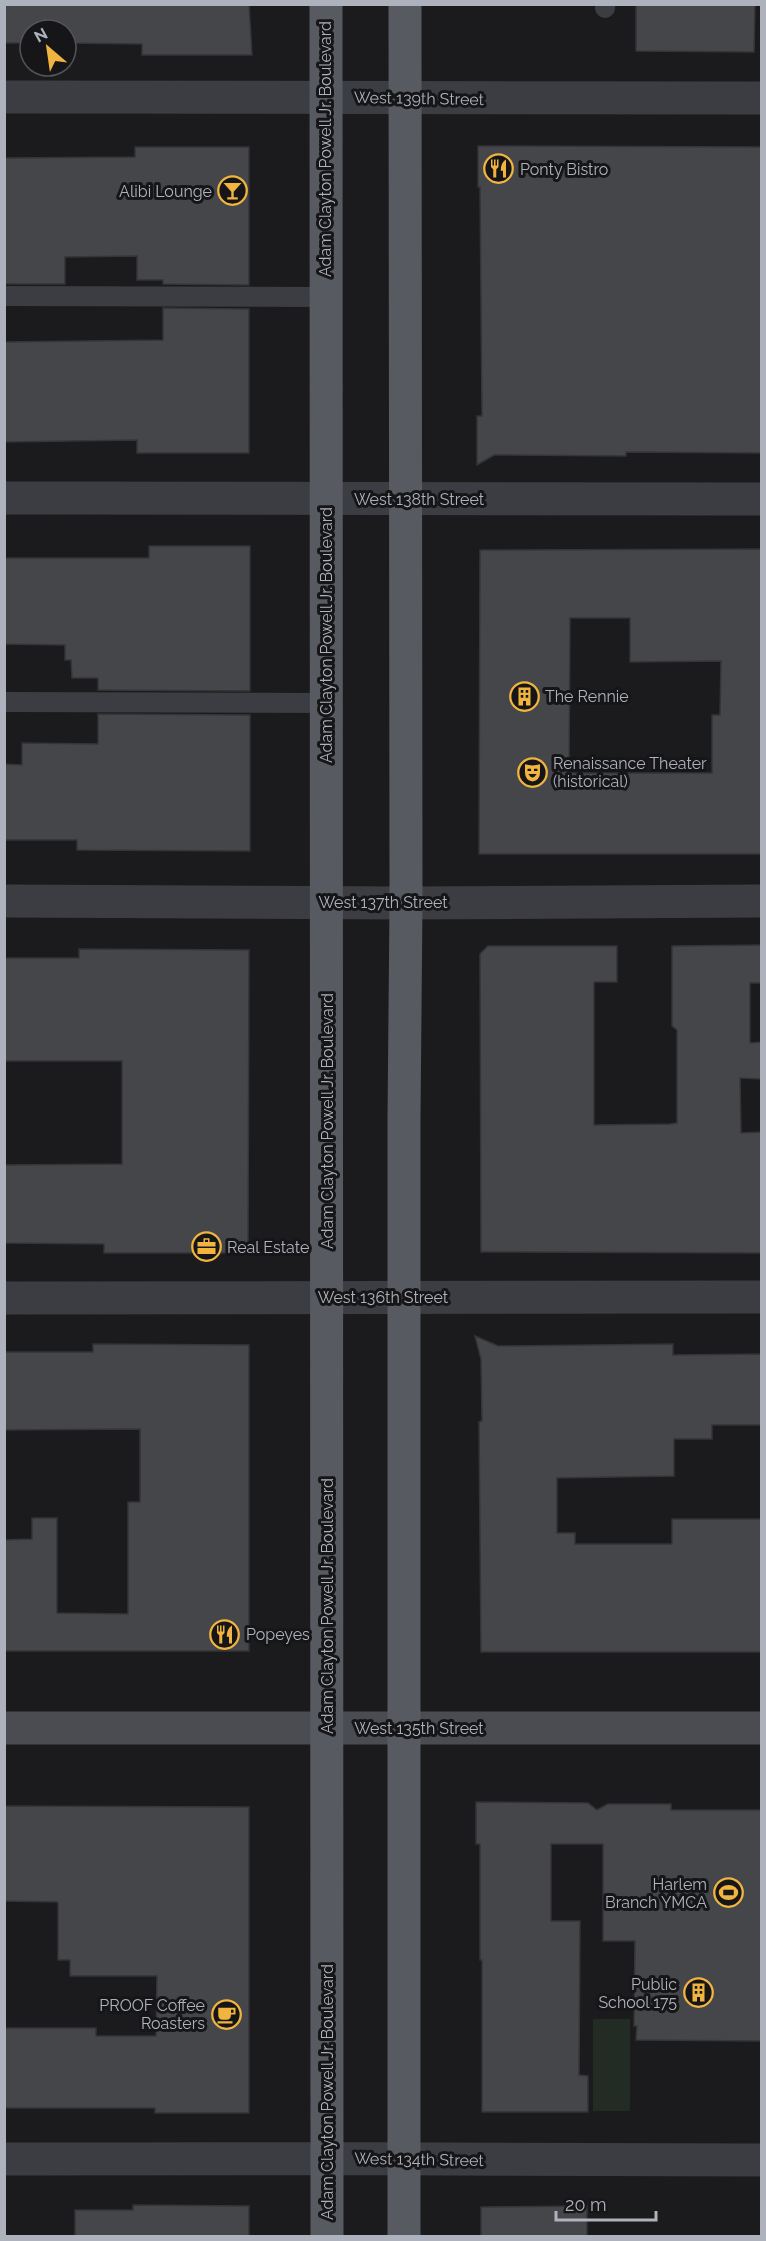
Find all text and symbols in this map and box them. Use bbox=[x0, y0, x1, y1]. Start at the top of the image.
north arrow bbox=[18, 18, 78, 78]
street label: Adam Clayton Powell Jr. Boulevard bbox=[316, 21, 335, 277]
text: N bbox=[31, 24, 51, 47]
street label: West 139th Street bbox=[354, 88, 485, 109]
restaurant icon: Ponty Bistro bbox=[483, 153, 515, 185]
place label: Ponty Bistro bbox=[520, 160, 608, 179]
bar icon: Alibi Lounge bbox=[217, 175, 249, 207]
place label: Alibi Lounge bbox=[119, 182, 212, 201]
street label: West 138th Street bbox=[354, 490, 485, 509]
street label: Adam Clayton Powell Jr. Boulevard bbox=[317, 507, 336, 763]
building icon: The Rennie bbox=[508, 680, 540, 712]
place label: The Rennie bbox=[545, 687, 629, 706]
place label: Renaissance Theater (historical) bbox=[553, 754, 707, 791]
theatre icon: Renaissance Theater (historical) bbox=[516, 756, 548, 788]
street label: West 137th Street bbox=[318, 893, 448, 912]
street label: Adam Clayton Powell Jr. Boulevard bbox=[318, 993, 337, 1249]
office icon: Real Estate bbox=[190, 1231, 222, 1263]
place label: Real Estate bbox=[227, 1238, 309, 1257]
street label: West 136th Street bbox=[318, 1288, 449, 1307]
street label: Adam Clayton Powell Jr. Boulevard bbox=[318, 1478, 337, 1734]
restaurant icon: Popeyes bbox=[209, 1618, 241, 1650]
place label: Popeyes bbox=[246, 1625, 310, 1644]
street label: West 135th Street bbox=[354, 1719, 484, 1738]
place label: Harlem Branch YMCA bbox=[605, 1875, 707, 1912]
sports icon: Harlem Branch YMCA bbox=[712, 1877, 744, 1909]
street label: Adam Clayton Powell Jr. Boulevard bbox=[318, 1964, 337, 2220]
place label: Public School 175 bbox=[598, 1975, 677, 2012]
building icon: Public School 175 bbox=[682, 1977, 714, 2009]
place label: PROOF Coffee Roasters bbox=[99, 1996, 205, 2033]
cafe icon: PROOF Coffee Roasters bbox=[210, 1998, 242, 2030]
street label: West 134th Street bbox=[354, 2149, 485, 2170]
scale bar bbox=[556, 2184, 656, 2222]
text: 20 m bbox=[565, 2194, 607, 2215]

